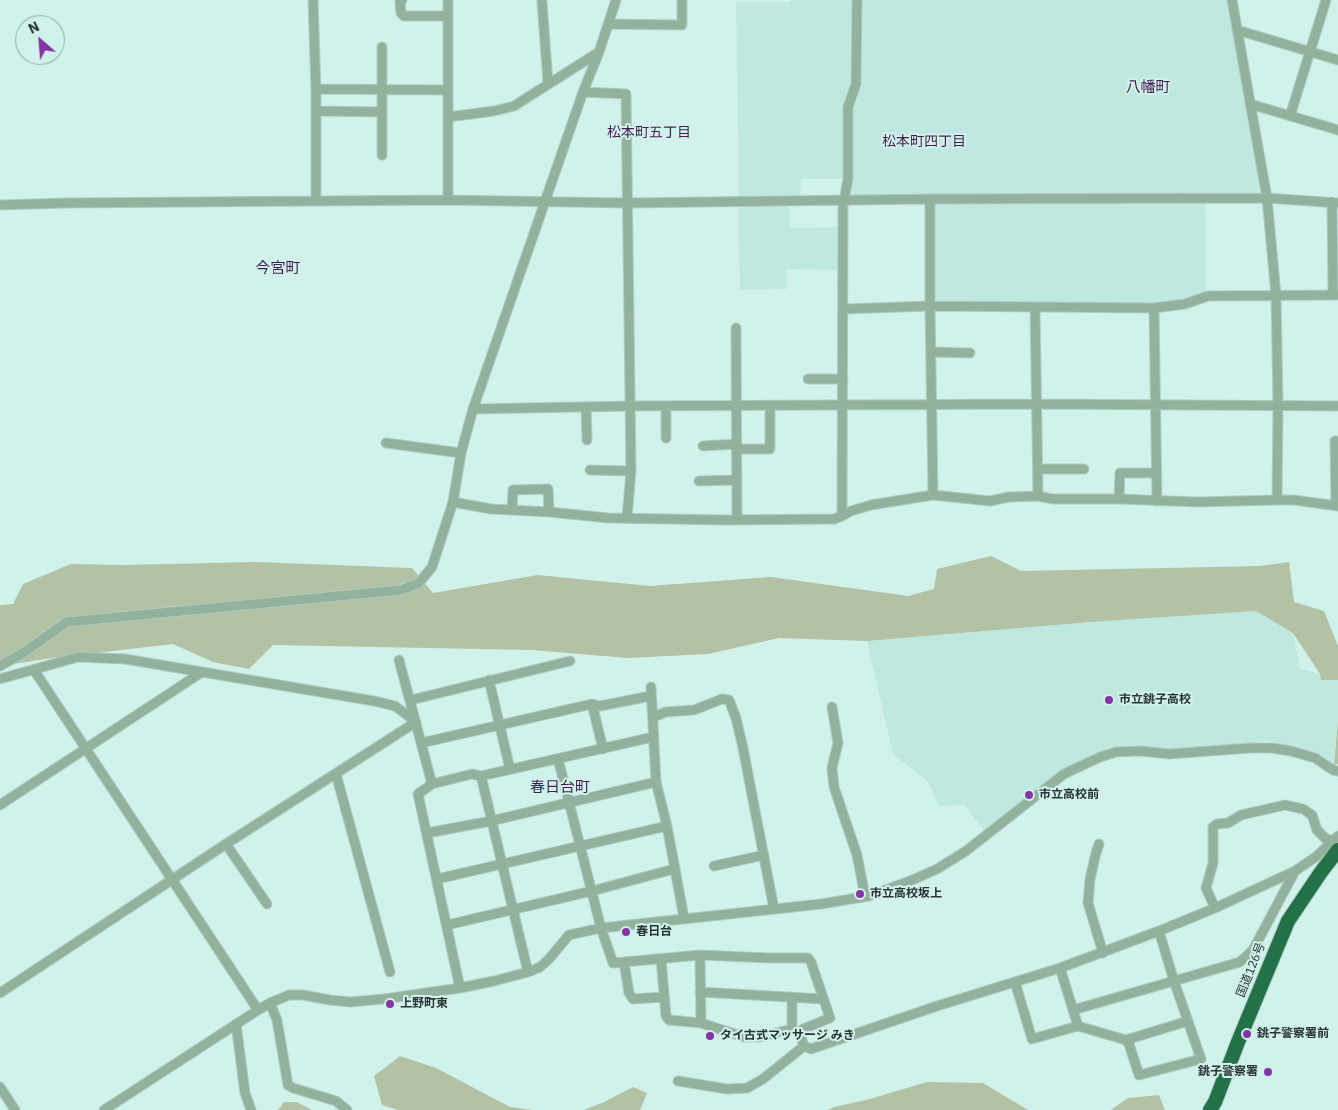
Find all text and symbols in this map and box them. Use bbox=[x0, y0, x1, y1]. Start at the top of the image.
north arrow bbox=[15, 15, 65, 65]
text: N bbox=[25, 17, 42, 38]
district label: 八幡町 bbox=[1126, 79, 1170, 97]
district label: 松本町五丁目 bbox=[607, 125, 691, 141]
district label: 松本町四丁目 bbox=[882, 134, 966, 150]
district label: 今宮町 bbox=[256, 260, 300, 278]
place label: 市立銚子高校 bbox=[1119, 693, 1191, 707]
marker: 市立銚子高校 bbox=[1103, 694, 1115, 706]
district label: 春日台町 bbox=[530, 779, 590, 797]
place label: 市立高校前 bbox=[1039, 788, 1099, 802]
marker: 市立高校前 bbox=[1023, 789, 1035, 801]
place label: 市立高校坂上 bbox=[870, 887, 942, 901]
marker: 市立高校坂上 bbox=[854, 888, 866, 900]
place label: 春日台 bbox=[636, 925, 672, 939]
marker: 春日台 bbox=[620, 926, 632, 938]
street label: 国道126号 bbox=[1234, 941, 1268, 999]
place label: 上野町東 bbox=[400, 997, 448, 1011]
marker: 上野町東 bbox=[384, 998, 396, 1010]
place label: 銚子警察署前 bbox=[1257, 1027, 1329, 1041]
marker: 銚子警察署前 bbox=[1241, 1028, 1253, 1040]
place label: タイ古式マッサージ みき bbox=[720, 1029, 855, 1043]
marker: タイ古式マッサージ みき bbox=[704, 1030, 716, 1042]
place label: 銚子警察署 bbox=[1198, 1065, 1258, 1079]
marker: 銚子警察署 bbox=[1262, 1066, 1274, 1078]

